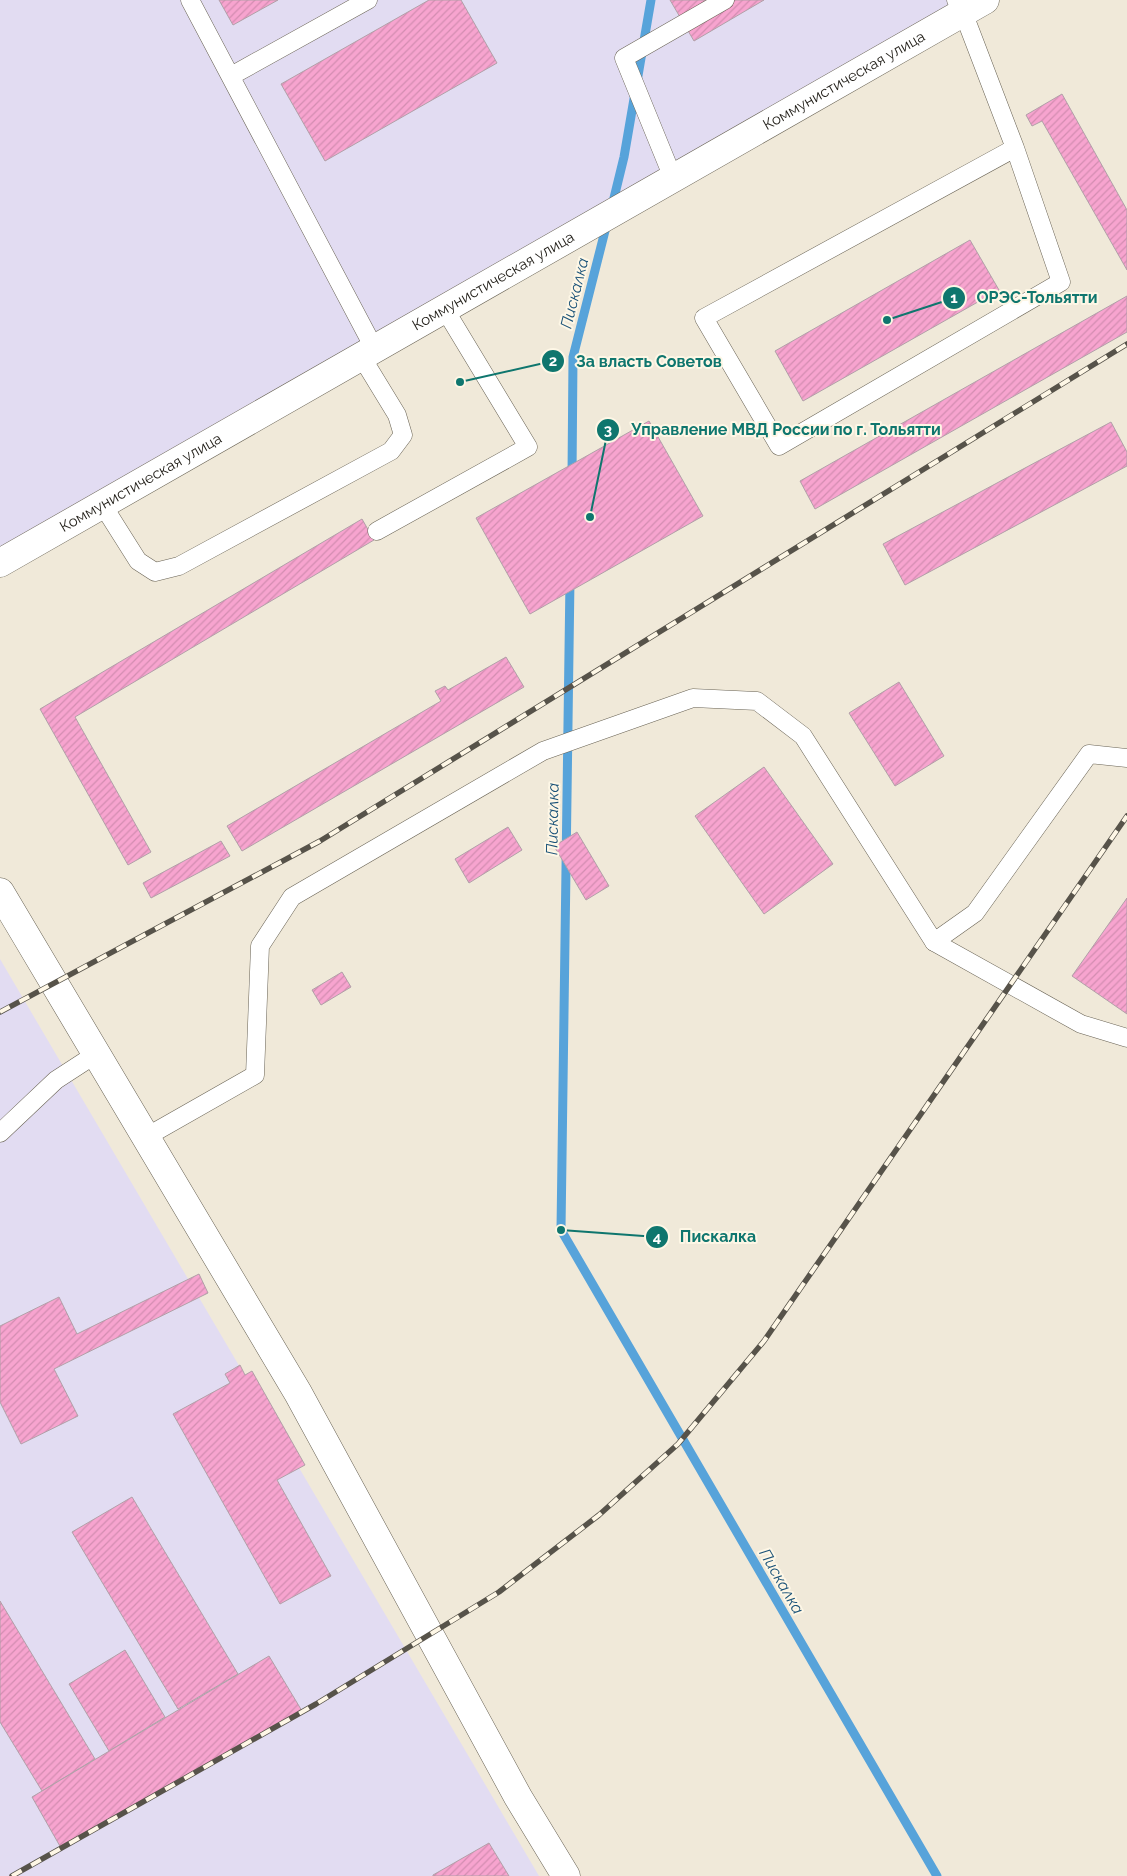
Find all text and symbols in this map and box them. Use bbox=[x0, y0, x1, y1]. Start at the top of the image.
street label: Коммунистическая улица bbox=[760, 27, 928, 134]
street label: Коммунистическая улица bbox=[409, 228, 577, 335]
water label: Пискалка bbox=[557, 255, 593, 330]
callout: ОРЭС-Тольятти bbox=[941, 282, 1107, 313]
text: ОРЭС-Тольятти bbox=[977, 288, 1097, 307]
text: 1 bbox=[950, 289, 958, 307]
callout: За власть Советов bbox=[541, 345, 731, 376]
text: 2 bbox=[549, 352, 557, 370]
text: За власть Советов bbox=[576, 352, 722, 371]
callout: Управление МВД России по г. Тольятти bbox=[595, 414, 951, 445]
text: Управление МВД России по г. Тольятти bbox=[630, 420, 941, 439]
text: 3 bbox=[604, 421, 612, 439]
street label: Коммунистическая улица bbox=[56, 429, 225, 536]
water label: Пискалка bbox=[542, 782, 563, 855]
callout: Пискалка bbox=[644, 1221, 766, 1252]
text: Пискалка bbox=[680, 1227, 756, 1246]
text: 4 bbox=[653, 1228, 662, 1246]
water label: Пискалка bbox=[755, 1545, 808, 1618]

